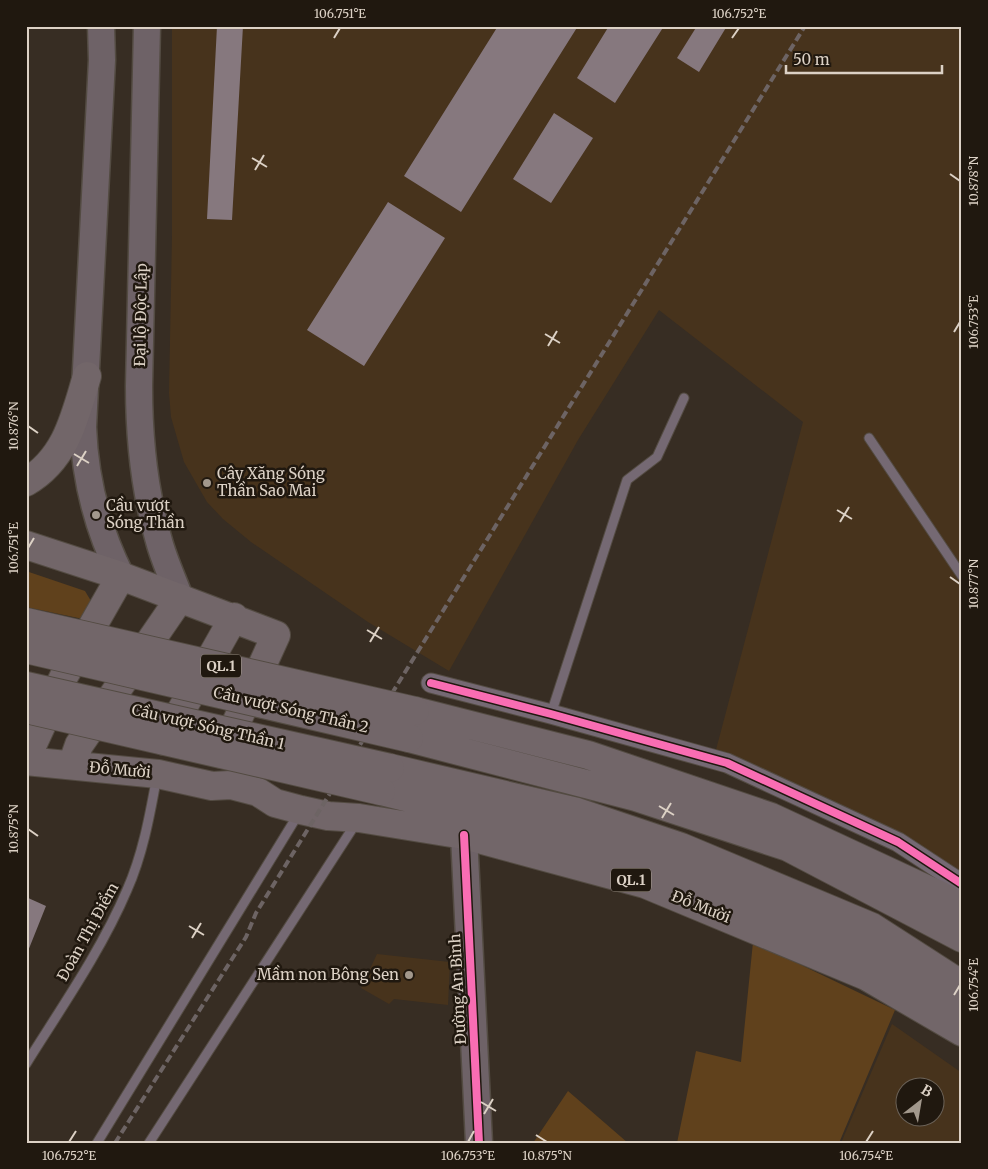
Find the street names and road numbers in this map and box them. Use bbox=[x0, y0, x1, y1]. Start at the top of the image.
street label: Đại lộ Độc Lập bbox=[130, 263, 151, 367]
road number: QL.1 bbox=[201, 654, 241, 678]
street label: Cầu vượt Sóng Thần 2 bbox=[212, 681, 371, 737]
street label: Cầu vượt Sóng Thần 1 bbox=[130, 699, 287, 753]
street label: Đỗ Mười bbox=[89, 756, 152, 782]
road number: QL.1 bbox=[611, 868, 651, 892]
street label: Đoàn Thị Điểm bbox=[52, 879, 122, 984]
street label: Đỗ Mười bbox=[669, 885, 734, 927]
street label: Đường An Bình bbox=[445, 933, 470, 1045]

